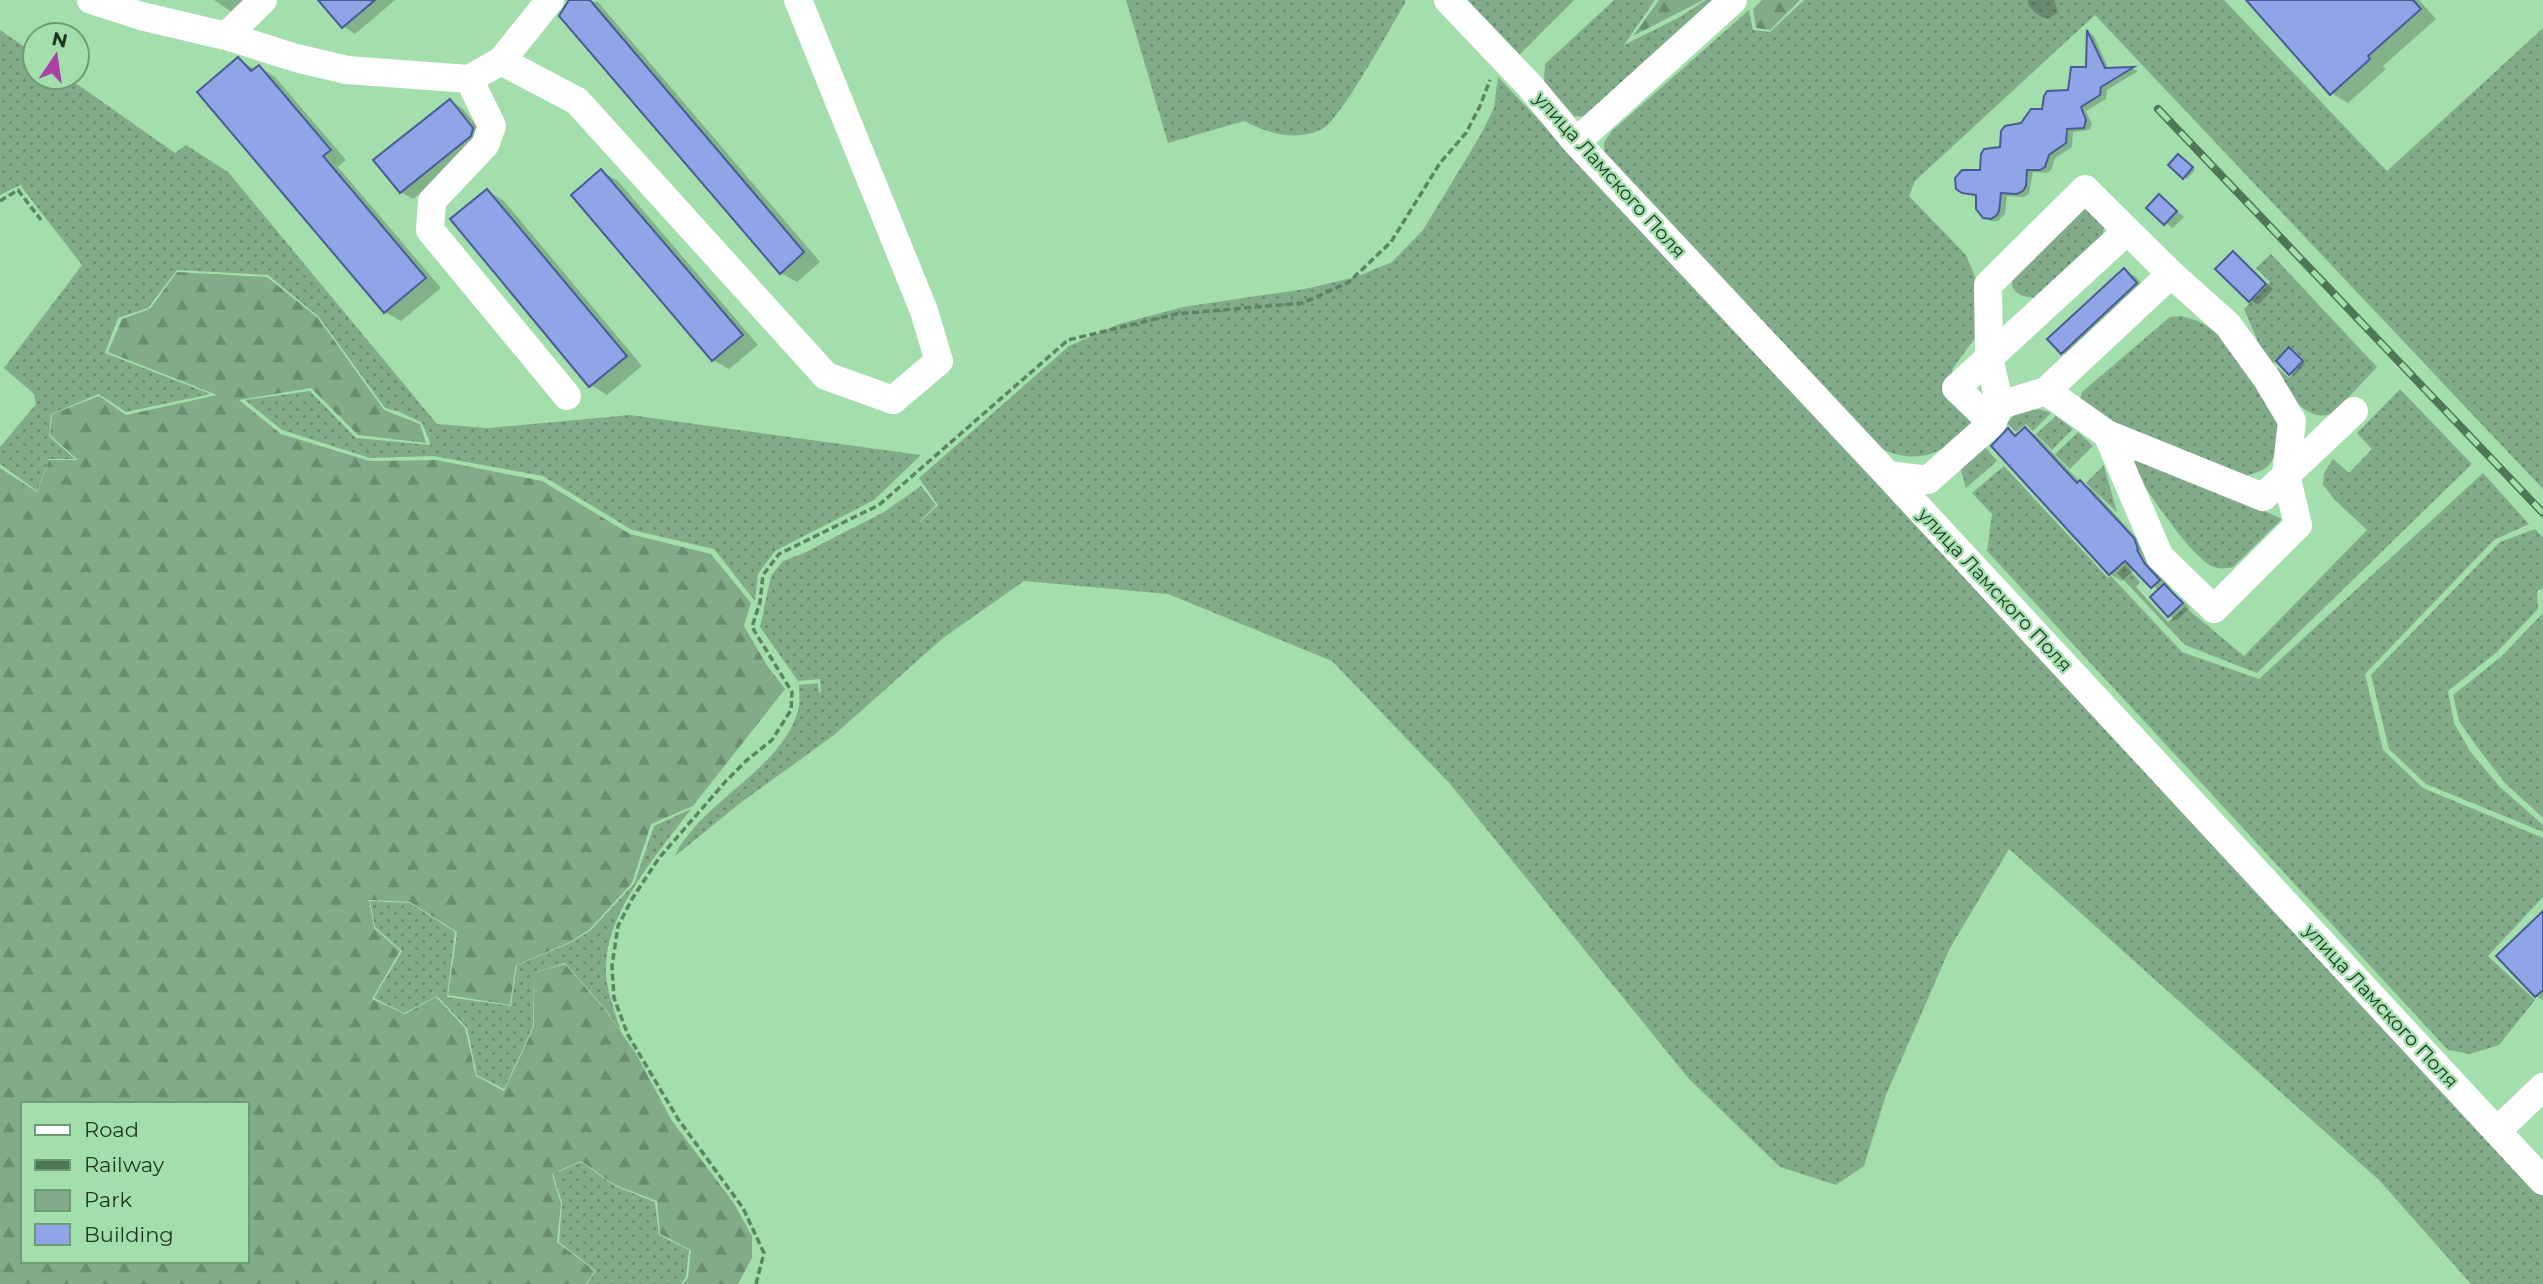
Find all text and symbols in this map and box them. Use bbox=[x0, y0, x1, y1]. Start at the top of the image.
north arrow bbox=[21, 21, 91, 91]
text: N bbox=[50, 27, 70, 53]
street label: улица Ламского Поля bbox=[1529, 86, 1691, 263]
street label: улица Ламского Поля bbox=[1912, 503, 2077, 677]
street label: улица Ламского Поля bbox=[2298, 919, 2463, 1093]
legend bbox=[21, 1102, 248, 1263]
text: Road bbox=[84, 1117, 139, 1142]
text: Railway bbox=[84, 1152, 165, 1177]
text: Park bbox=[84, 1187, 132, 1212]
text: Building bbox=[84, 1222, 174, 1247]

